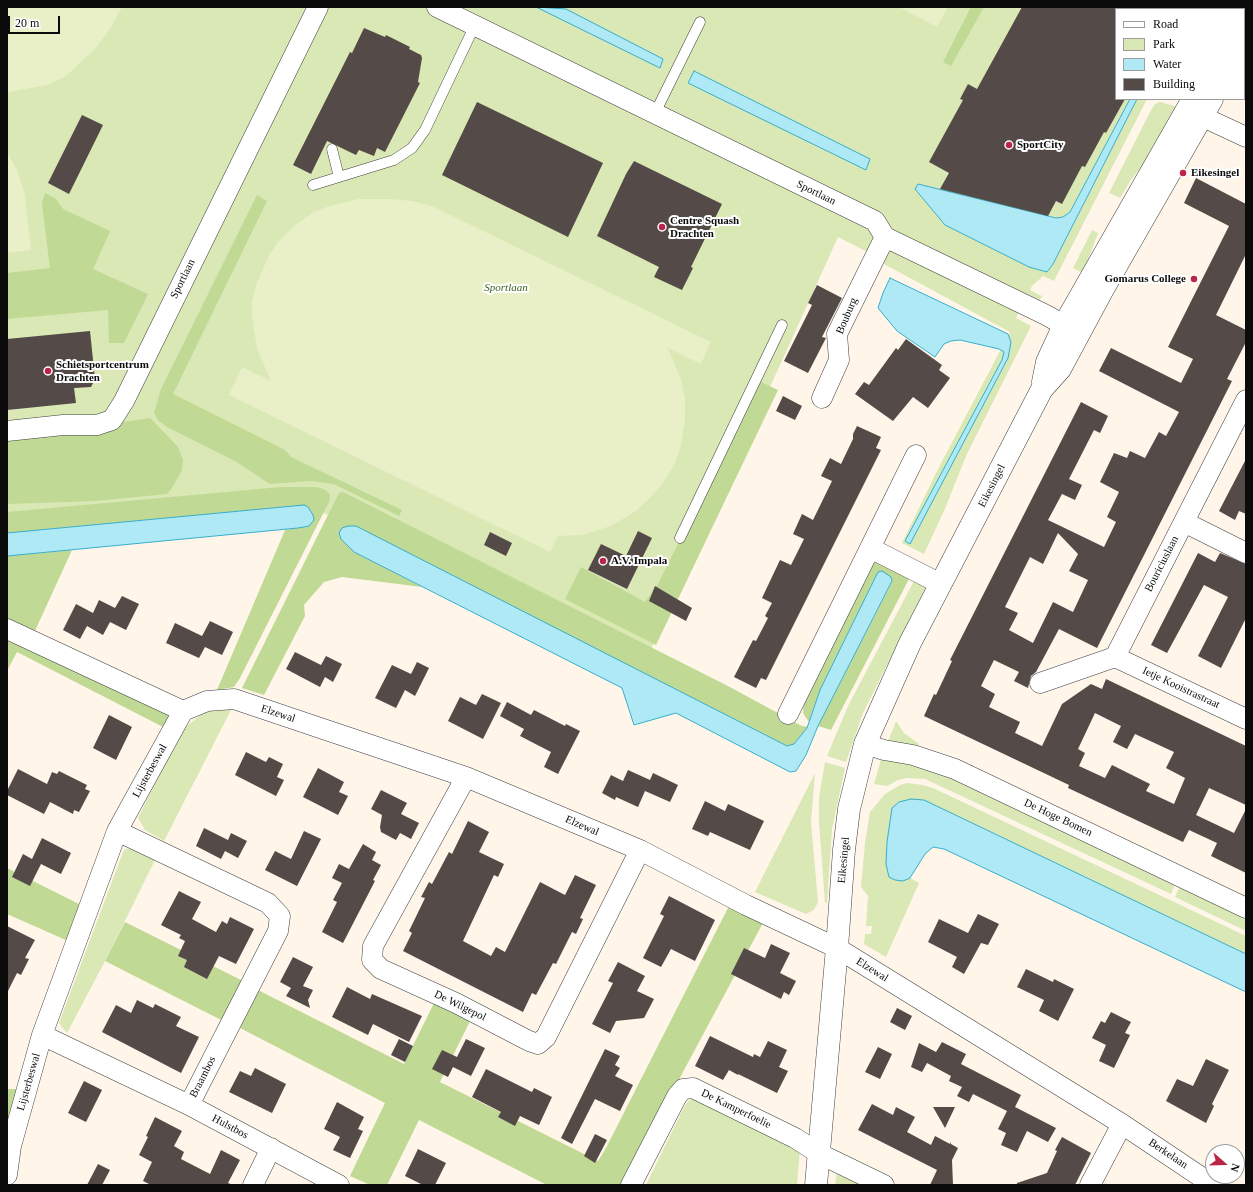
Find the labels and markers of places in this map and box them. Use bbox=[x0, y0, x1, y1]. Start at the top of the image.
place label: SportCity bbox=[1017, 138, 1063, 152]
marker: SportCity bbox=[1004, 140, 1014, 150]
place label: Eikesingel bbox=[1191, 166, 1239, 180]
marker: Eikesingel bbox=[1178, 168, 1188, 178]
place label: Centre Squash Drachten bbox=[670, 214, 739, 240]
marker: Centre Squash Drachten bbox=[657, 222, 667, 232]
place label: Gomarus College bbox=[1104, 272, 1186, 286]
marker: Gomarus College bbox=[1189, 274, 1199, 284]
place label: Schietsportcentrum Drachten bbox=[56, 358, 149, 384]
marker: Schietsportcentrum Drachten bbox=[43, 366, 53, 376]
place label: A.V. Impala bbox=[611, 554, 667, 568]
marker: A.V. Impala bbox=[598, 556, 608, 566]

